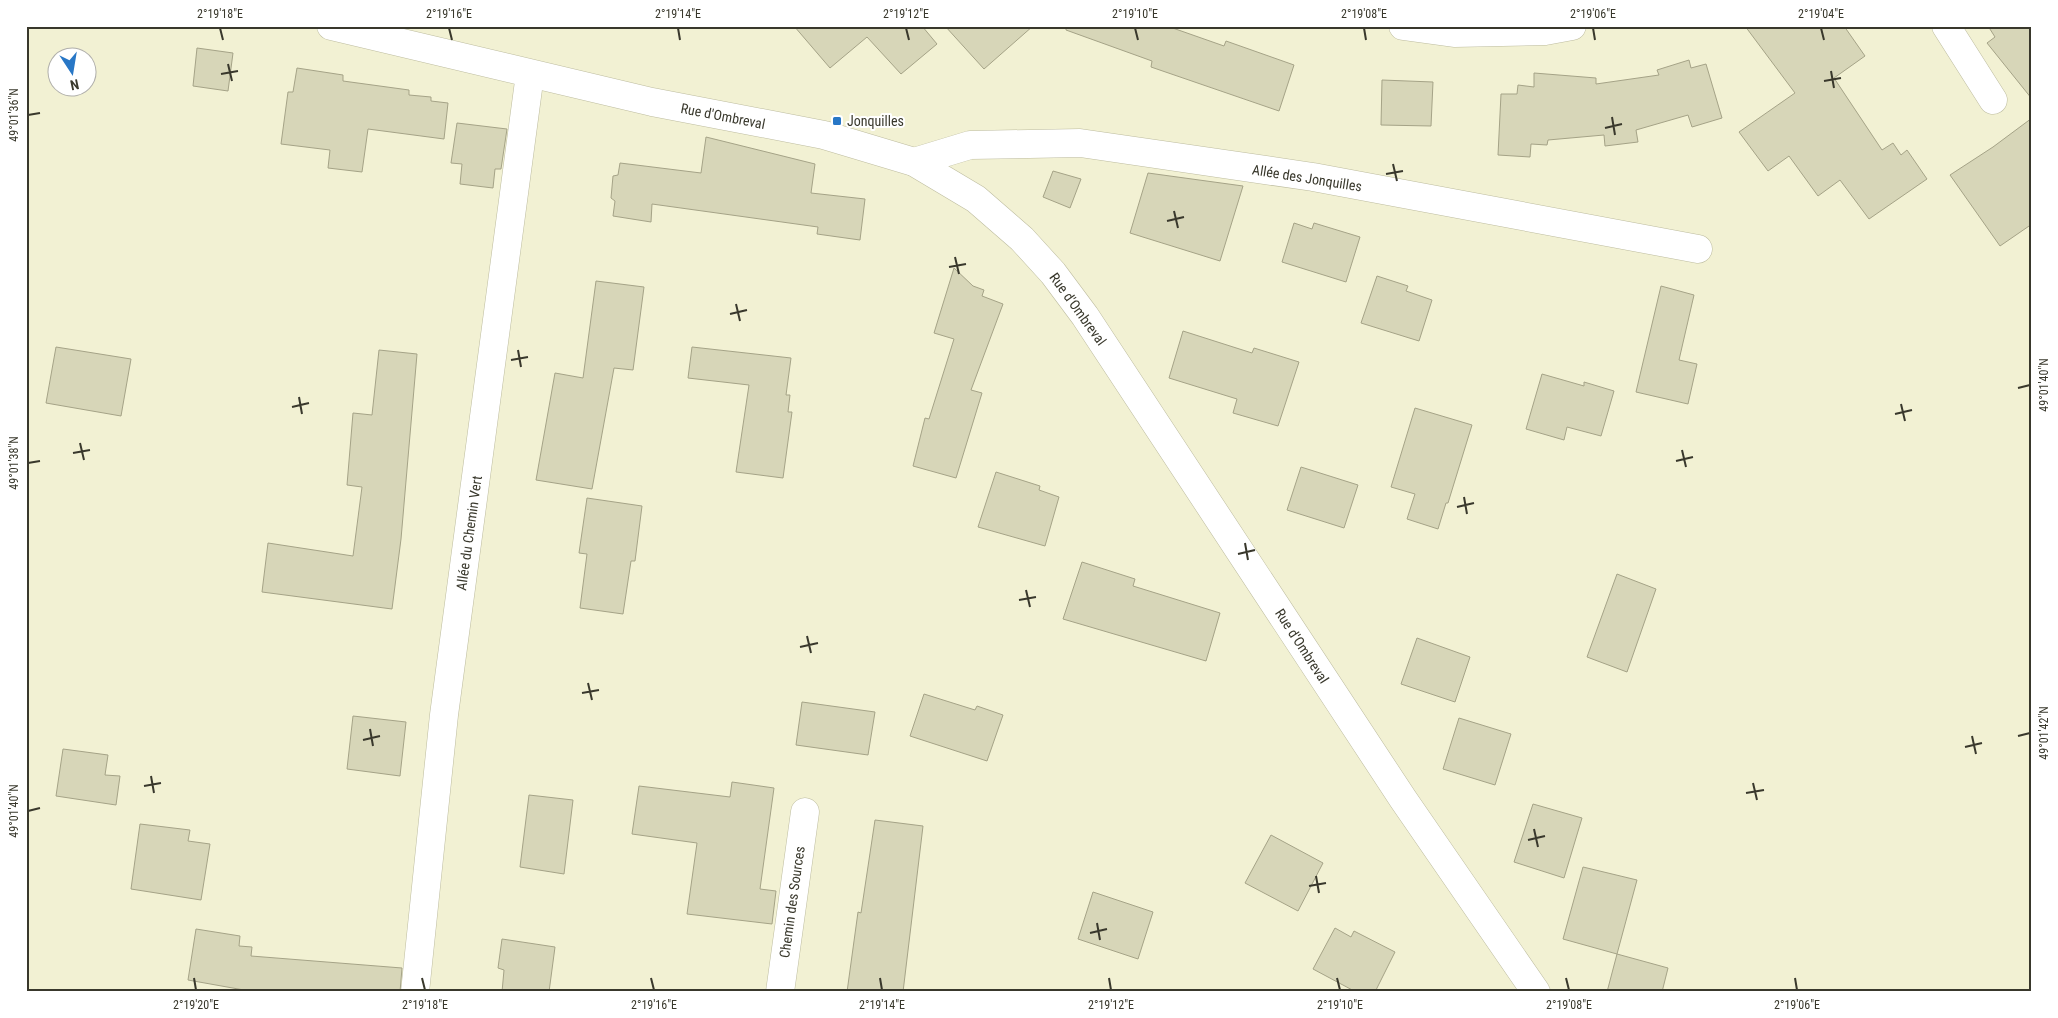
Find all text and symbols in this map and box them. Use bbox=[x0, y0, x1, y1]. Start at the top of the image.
text: 2°19'18"E bbox=[197, 7, 243, 21]
text: 2°19'16"E bbox=[426, 7, 472, 21]
text: 2°19'14"E bbox=[655, 7, 701, 21]
text: 2°19'12"E bbox=[883, 7, 929, 21]
text: 2°19'10"E bbox=[1112, 7, 1158, 21]
text: 2°19'08"E bbox=[1341, 7, 1387, 21]
text: 2°19'06"E bbox=[1570, 7, 1616, 21]
text: 2°19'04"E bbox=[1798, 7, 1844, 21]
north arrow bbox=[48, 48, 98, 98]
text: N bbox=[69, 76, 81, 93]
text: 49°01'36"N bbox=[7, 88, 21, 142]
street label: Rue d'Ombreval bbox=[679, 100, 767, 132]
place label: Jonquilles bbox=[847, 113, 904, 129]
marker: Jonquilles bbox=[831, 115, 843, 127]
street label: Allée des Jonquilles bbox=[1251, 161, 1363, 195]
street label: Rue d'Ombreval bbox=[1046, 270, 1110, 348]
text: 49°01'40"N bbox=[2037, 358, 2051, 412]
text: 49°01'38"N bbox=[7, 436, 21, 490]
street label: Allée du Chemin Vert bbox=[453, 475, 485, 591]
street label: Rue d'Ombreval bbox=[1272, 606, 1332, 686]
text: 49°01'42"N bbox=[2037, 706, 2051, 760]
text: 49°01'40"N bbox=[7, 784, 21, 838]
street label: Chemin des Sources bbox=[776, 845, 808, 959]
text: 2°19'20"E bbox=[173, 998, 219, 1012]
text: 2°19'18"E bbox=[402, 998, 448, 1012]
text: 2°19'16"E bbox=[631, 998, 677, 1012]
text: 2°19'14"E bbox=[859, 998, 905, 1012]
text: 2°19'12"E bbox=[1088, 998, 1134, 1012]
text: 2°19'10"E bbox=[1317, 998, 1363, 1012]
text: 2°19'08"E bbox=[1546, 998, 1592, 1012]
text: 2°19'06"E bbox=[1774, 998, 1820, 1012]

